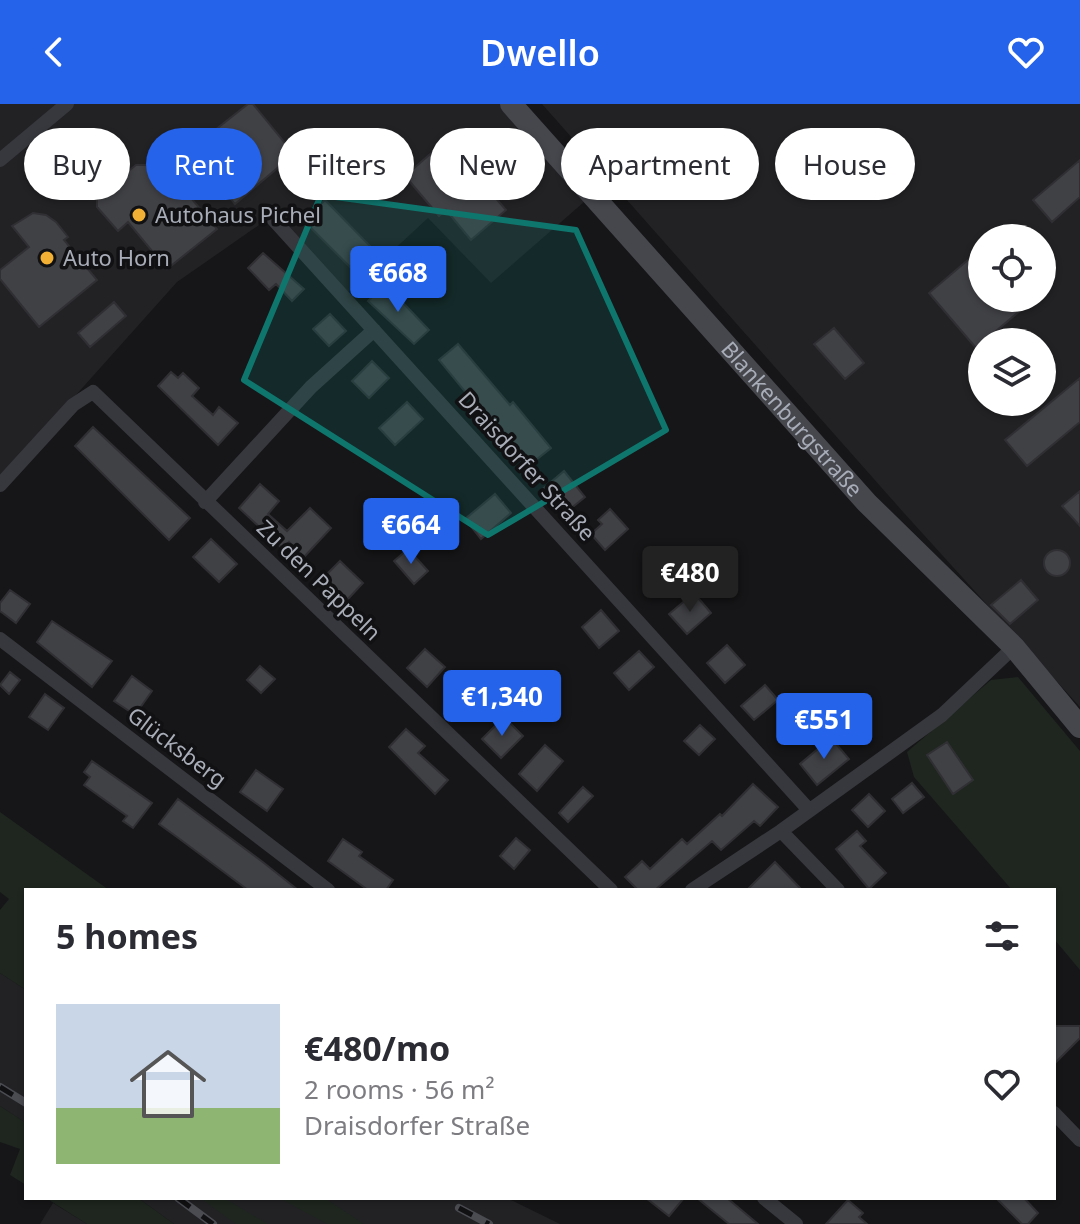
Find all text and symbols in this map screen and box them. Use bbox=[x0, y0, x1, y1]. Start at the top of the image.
text: Dwello bbox=[480, 28, 600, 77]
icon: back bbox=[32, 30, 76, 74]
icon: heart bbox=[1004, 30, 1048, 74]
chip: Buy bbox=[24, 128, 130, 200]
chip: Rent bbox=[146, 128, 262, 200]
chip: Filters bbox=[278, 128, 414, 200]
chip: New bbox=[430, 128, 545, 200]
chip: Apartment bbox=[561, 128, 759, 200]
chip: House bbox=[775, 128, 915, 200]
place label: Autohaus Pichel bbox=[155, 199, 321, 229]
marker: Autohaus Pichel bbox=[130, 206, 148, 224]
map controls bbox=[968, 224, 1056, 416]
button: locate bbox=[968, 224, 1056, 312]
place label: Auto Horn bbox=[63, 242, 170, 272]
pin: €668 bbox=[351, 246, 445, 314]
marker: Auto Horn bbox=[38, 249, 56, 267]
text: €668 bbox=[368, 254, 428, 290]
button: layers bbox=[968, 328, 1056, 416]
street label: Blankenburgstraße bbox=[715, 334, 870, 502]
street label: Draisdorfer Straße bbox=[453, 384, 603, 546]
pin: €664 bbox=[364, 498, 458, 566]
text: €664 bbox=[381, 506, 441, 542]
street label: Zu den Pappeln bbox=[251, 512, 388, 646]
pin: €480 bbox=[643, 546, 737, 614]
text: €480 bbox=[660, 554, 720, 590]
pin: €1,340 bbox=[437, 670, 567, 738]
text: €1,340 bbox=[461, 678, 543, 714]
pin: €551 bbox=[777, 693, 871, 761]
street label: Glücksberg bbox=[122, 699, 233, 793]
text: €551 bbox=[794, 701, 854, 737]
text: 5 homes bbox=[56, 913, 198, 959]
icon: filters bbox=[980, 914, 1024, 958]
text: €480/mo bbox=[304, 1025, 450, 1071]
icon: home bbox=[120, 1036, 216, 1132]
icon: heart bbox=[980, 1062, 1024, 1106]
text: 2 rooms · 56 m² bbox=[304, 1071, 494, 1107]
text: Draisdorfer Straße bbox=[304, 1107, 530, 1143]

